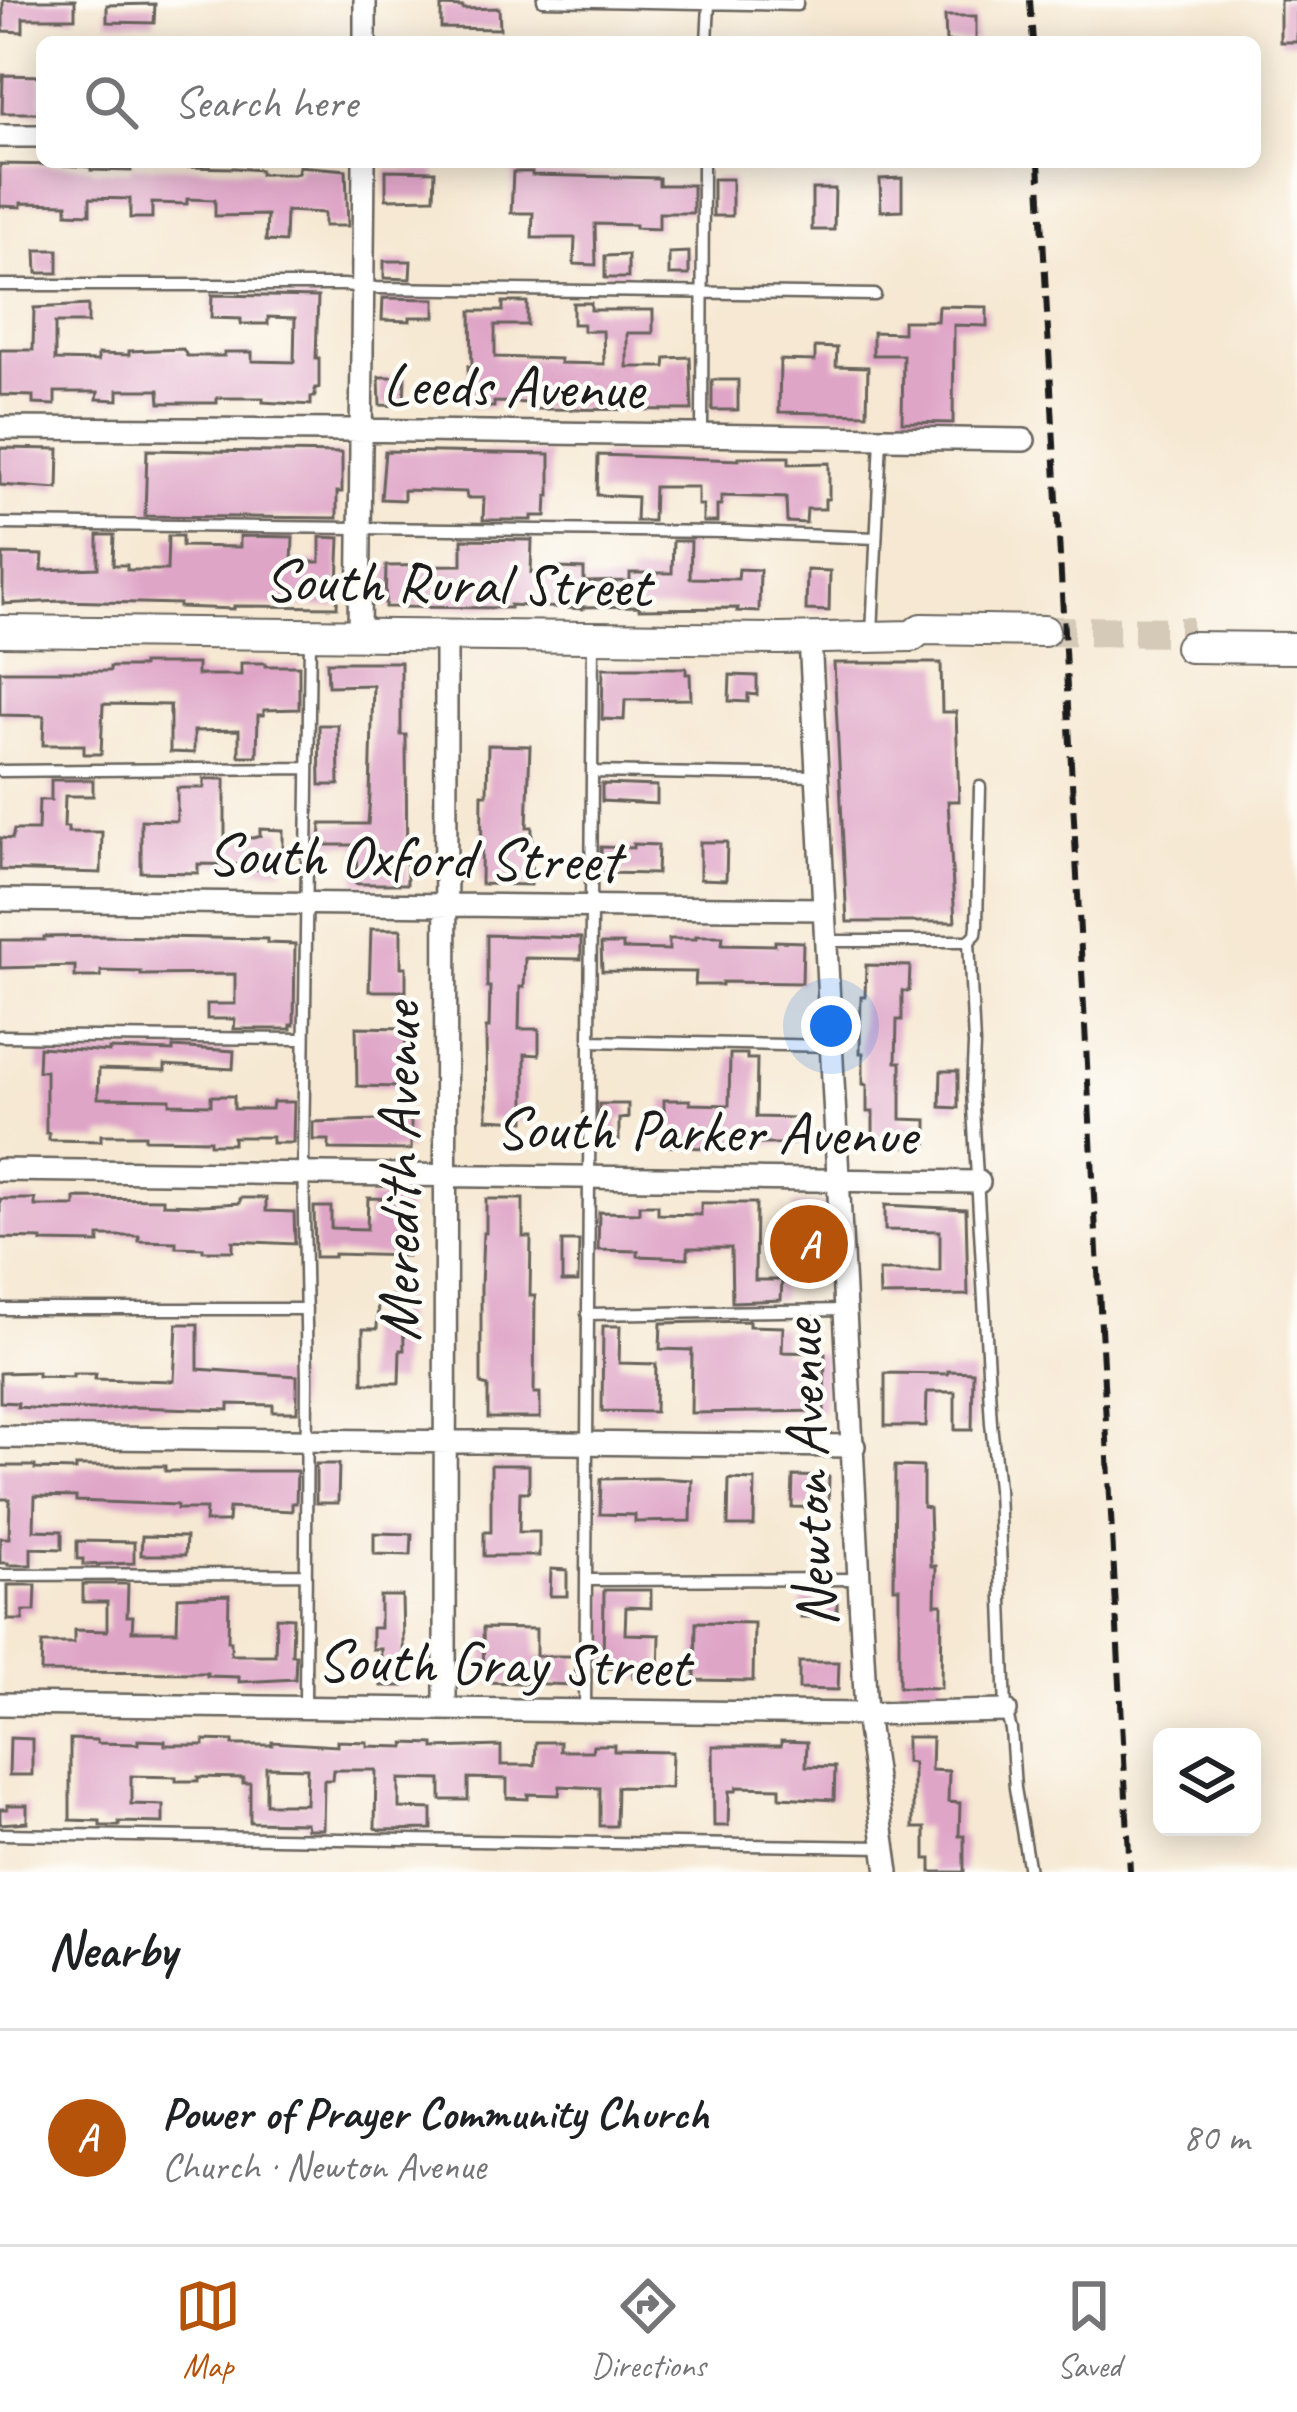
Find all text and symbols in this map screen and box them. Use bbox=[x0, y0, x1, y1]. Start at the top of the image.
search box bbox=[36, 36, 1261, 168]
icon: search bbox=[78, 69, 144, 135]
text: Search here bbox=[174, 74, 357, 131]
street label: Leeds Avenue bbox=[382, 346, 647, 426]
street label: South Rural Street bbox=[263, 542, 656, 624]
street label: South Oxford Street bbox=[206, 815, 628, 899]
your location bbox=[801, 996, 861, 1056]
street label: Meredith Avenue bbox=[361, 999, 437, 1342]
street label: South Parker Avenue bbox=[495, 1089, 922, 1173]
pin: A bbox=[770, 1199, 848, 1289]
street label: Newton Avenue bbox=[762, 1315, 854, 1629]
street label: South Gray Street bbox=[316, 1622, 695, 1704]
map controls bbox=[1153, 1728, 1261, 1836]
button: layers bbox=[1153, 1728, 1261, 1836]
text: Nearby bbox=[48, 1918, 176, 1982]
text: Power of Prayer Community Church bbox=[162, 2085, 709, 2142]
text: A bbox=[77, 2113, 97, 2162]
text: 80 m bbox=[1183, 2113, 1249, 2162]
text: Church · Newton Avenue bbox=[162, 2142, 486, 2191]
tab: Map bbox=[175, 2273, 241, 2387]
tab: Directions bbox=[591, 2273, 706, 2387]
tab: Saved bbox=[1056, 2273, 1122, 2387]

